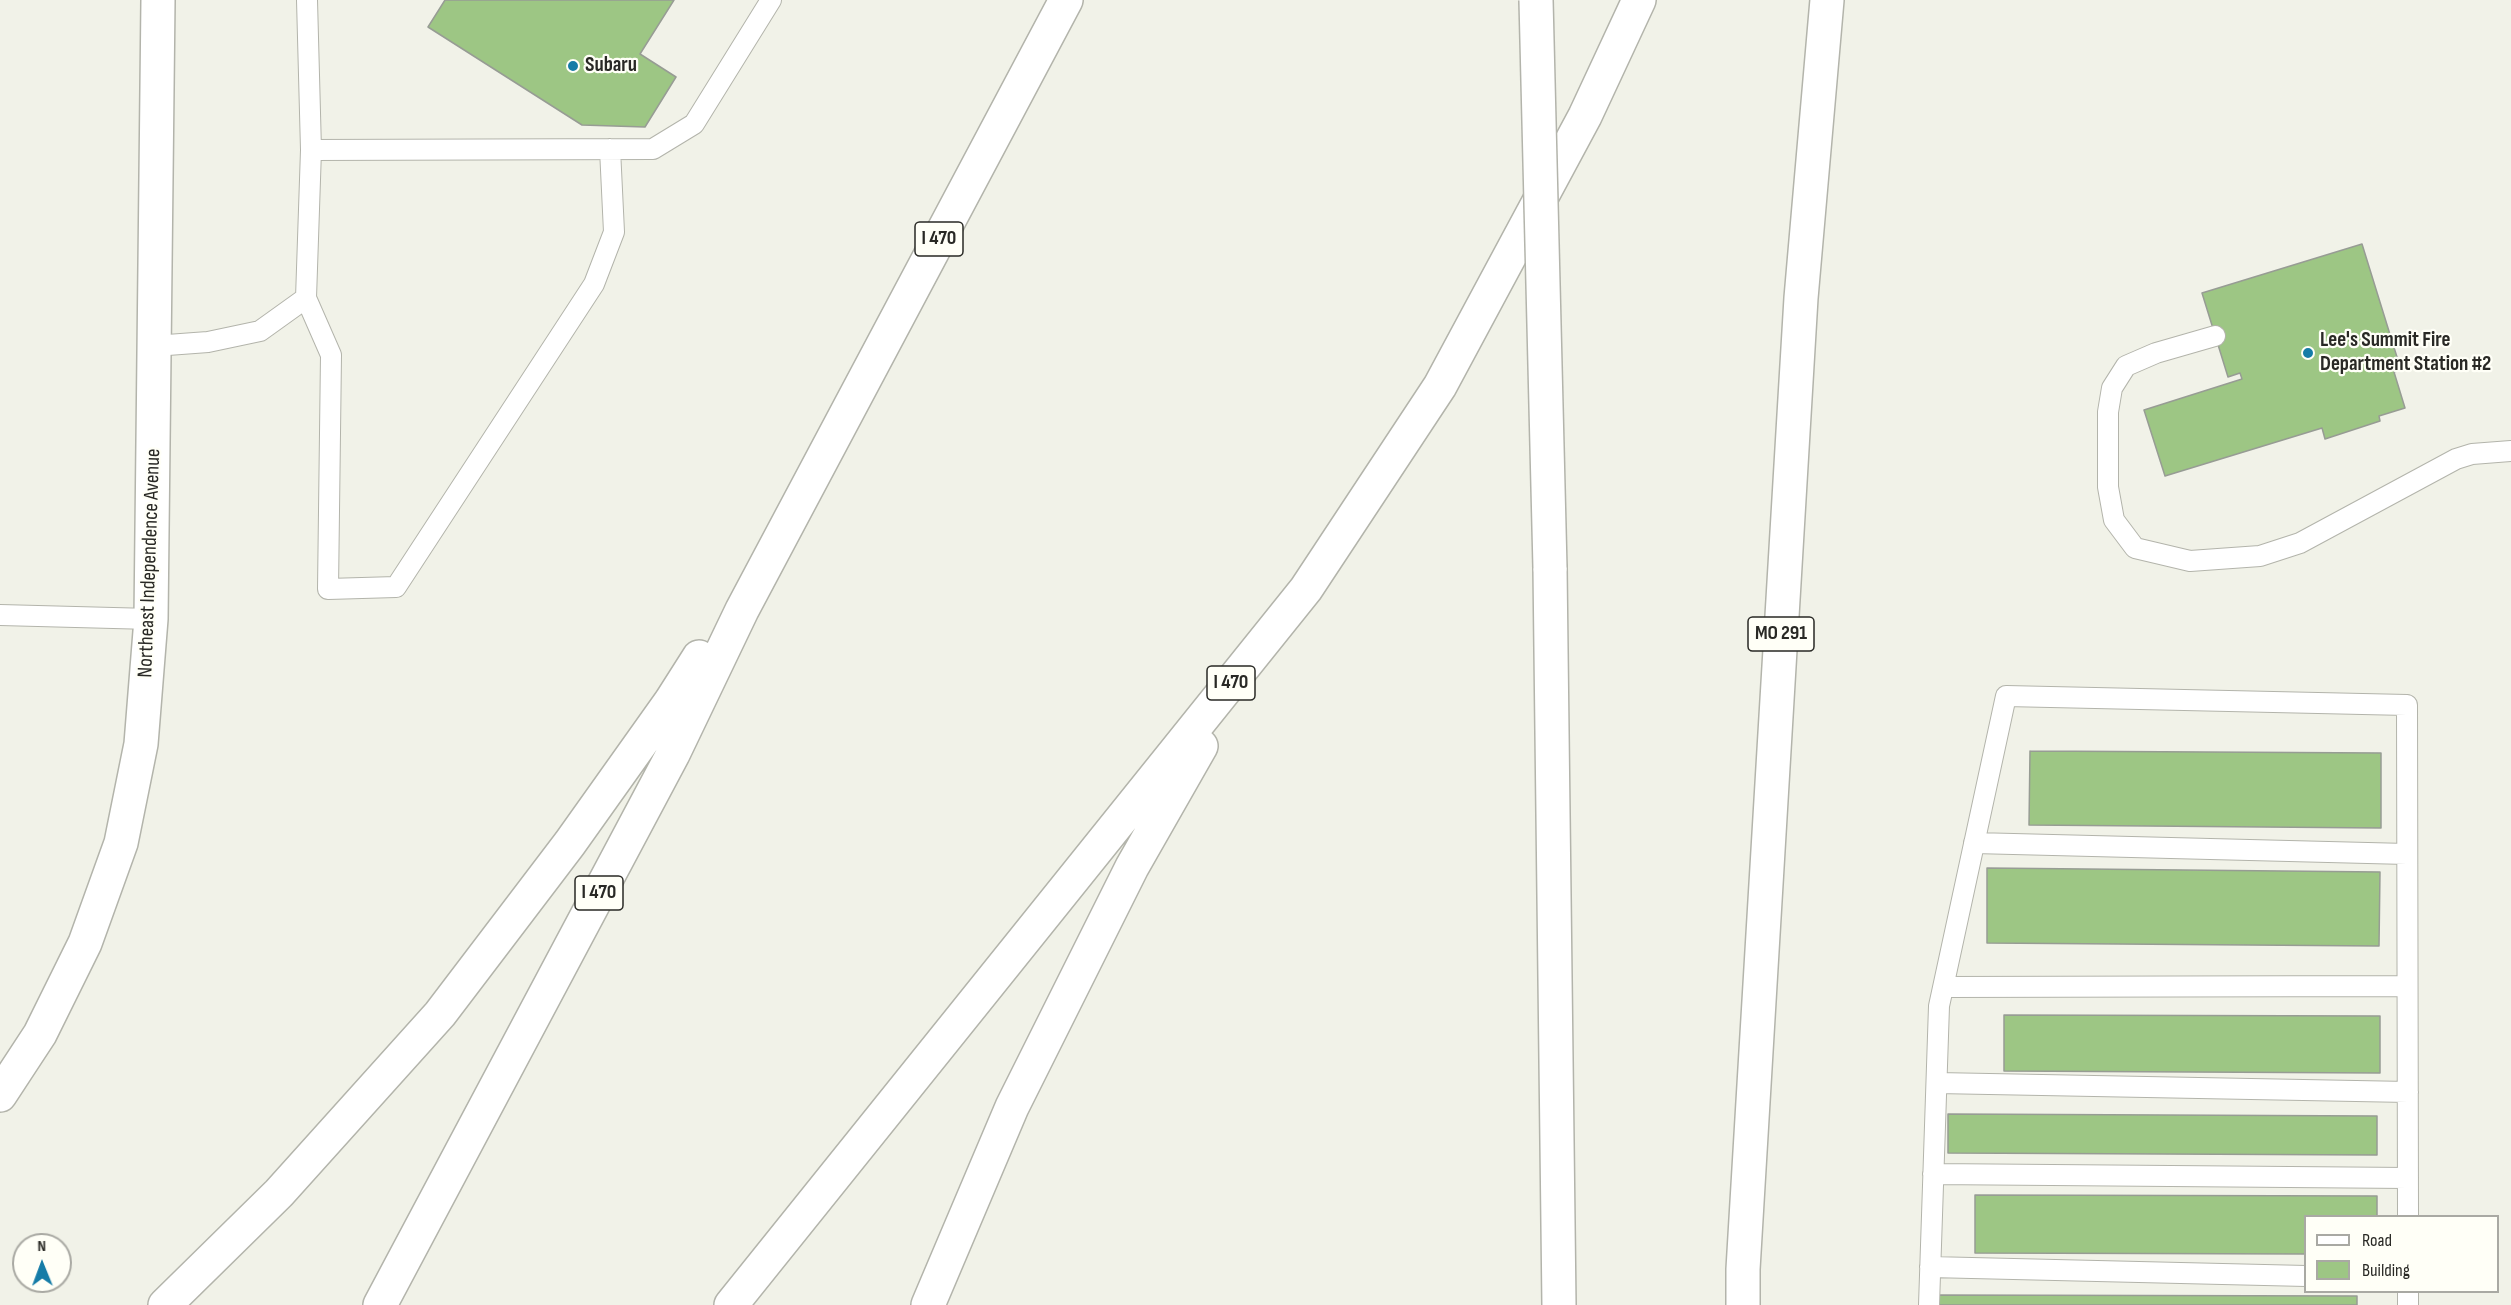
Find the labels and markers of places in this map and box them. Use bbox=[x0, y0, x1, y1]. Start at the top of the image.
place label: Subaru bbox=[585, 53, 637, 79]
marker: Subaru bbox=[566, 59, 580, 73]
place label: Lee's Summit Fire Department Station #2 bbox=[2320, 328, 2491, 378]
marker: Lee's Summit Fire Department Station #2 bbox=[2301, 346, 2315, 360]

